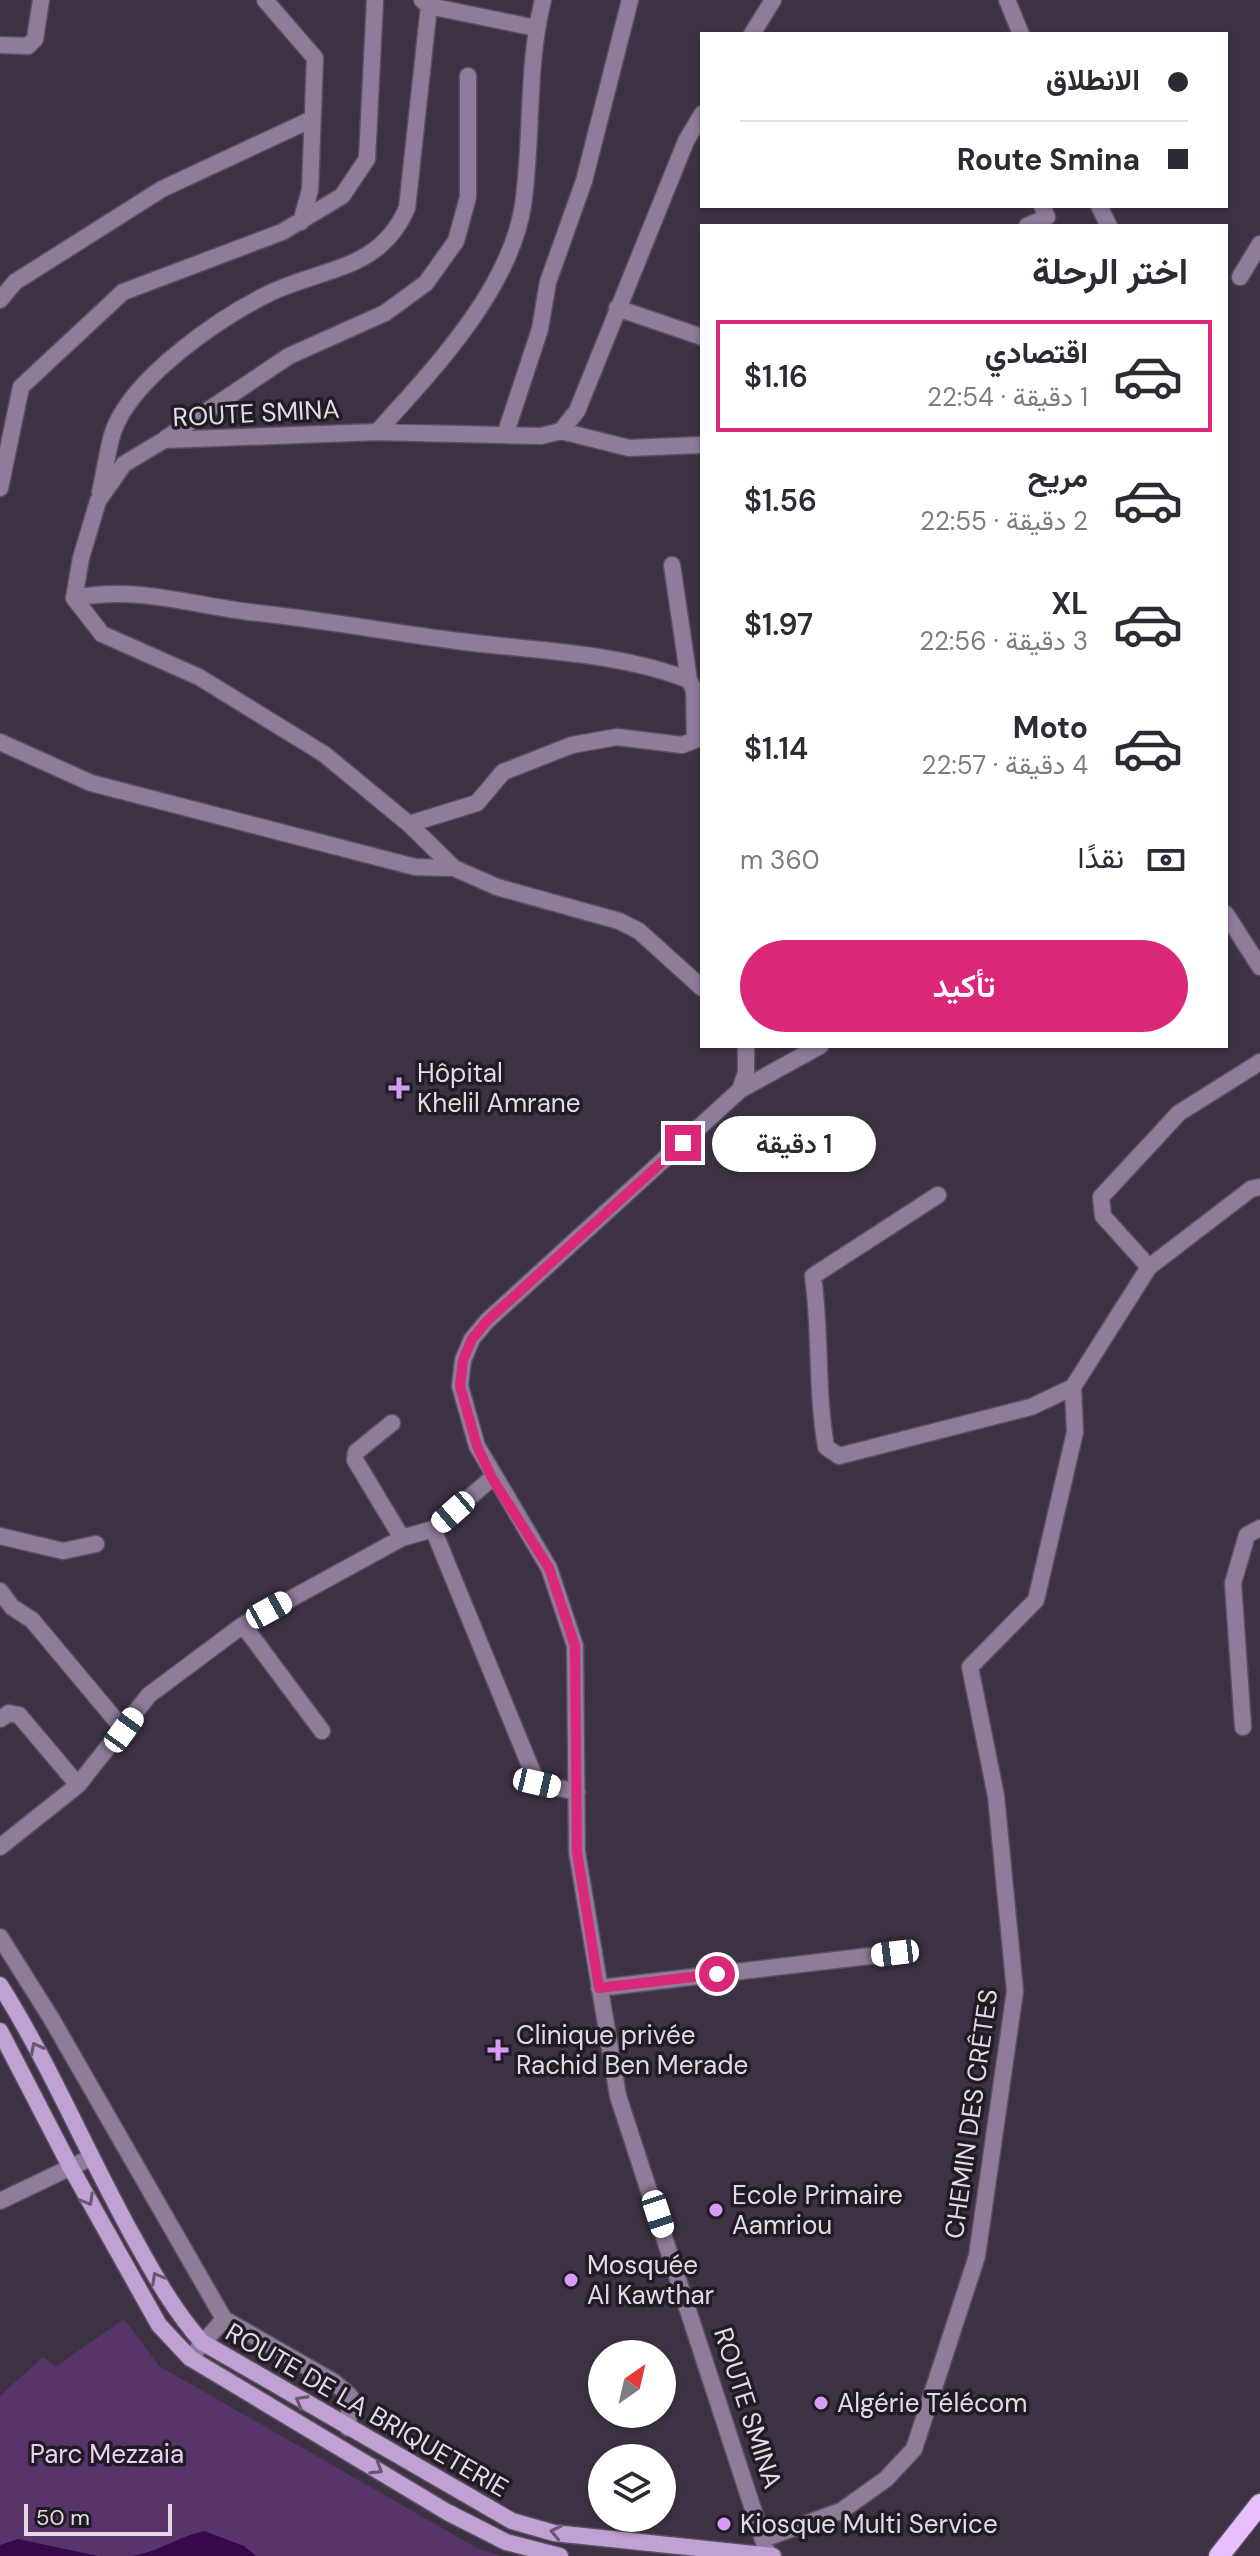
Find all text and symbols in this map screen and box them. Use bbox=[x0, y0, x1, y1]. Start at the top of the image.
text: الانطلاق bbox=[1046, 60, 1140, 99]
text: Route Smina bbox=[957, 140, 1140, 179]
text: اختر الرحلة bbox=[1032, 248, 1188, 295]
text: اقتصادي bbox=[985, 333, 1088, 372]
icon: car bbox=[1112, 340, 1184, 412]
text: $1.16 bbox=[744, 357, 808, 396]
text: 1 دقيقة · 22:54 bbox=[927, 380, 1088, 414]
street label: ROUTE SMINA bbox=[172, 392, 340, 434]
text: مريح bbox=[1028, 457, 1088, 496]
icon: car bbox=[1112, 464, 1184, 536]
text: $1.56 bbox=[744, 481, 817, 520]
text: 2 دقيقة · 22:55 bbox=[920, 504, 1088, 538]
text: XL bbox=[1051, 584, 1088, 623]
icon: car bbox=[1112, 588, 1184, 660]
text: $1.97 bbox=[744, 605, 813, 644]
text: 3 دقيقة · 22:56 bbox=[919, 624, 1088, 658]
text: Moto bbox=[1013, 708, 1088, 747]
icon: car bbox=[1112, 712, 1184, 784]
text: $1.14 bbox=[744, 729, 808, 768]
text: 4 دقيقة · 22:57 bbox=[922, 748, 1088, 782]
text: نقدًا bbox=[1078, 838, 1124, 877]
icon: cash bbox=[1144, 838, 1188, 882]
text: 360 m bbox=[740, 843, 820, 877]
button: تأكيد bbox=[740, 940, 1188, 1032]
place label: Hôpital Khelil Amrane bbox=[417, 1056, 581, 1120]
marker: Hôpital Khelil Amrane bbox=[388, 1077, 410, 1099]
callout: 1 دقيقة bbox=[711, 1115, 875, 1171]
route end bbox=[665, 1125, 701, 1161]
text: 1 دقيقة bbox=[756, 1127, 832, 1161]
car bbox=[427, 1487, 479, 1537]
car bbox=[242, 1588, 296, 1632]
car bbox=[100, 1704, 148, 1756]
car bbox=[511, 1766, 563, 1800]
car bbox=[870, 1938, 920, 1968]
route start bbox=[699, 1956, 735, 1992]
street label: CHEMIN DES CRÊTES bbox=[937, 1987, 1005, 2241]
place label: Clinique privée Rachid Ben Merade bbox=[516, 2018, 748, 2082]
marker: Clinique privée Rachid Ben Merade bbox=[487, 2039, 509, 2061]
one-way arrow bbox=[30, 2042, 45, 2057]
place label: Ecole Primaire Aamriou bbox=[732, 2178, 903, 2242]
car bbox=[639, 2187, 677, 2241]
one-way arrow bbox=[79, 2191, 94, 2206]
marker: Ecole Primaire Aamriou bbox=[707, 2201, 725, 2219]
place label: Mosquée Al Kawthar bbox=[587, 2248, 714, 2312]
marker: Mosquée Al Kawthar bbox=[562, 2271, 580, 2289]
one-way arrow bbox=[151, 2273, 167, 2287]
street label: ROUTE DE LA BRIQUETERIE bbox=[220, 2315, 514, 2505]
street label: ROUTE SMINA bbox=[706, 2323, 790, 2493]
north arrow bbox=[588, 2340, 676, 2428]
map controls bbox=[588, 2340, 676, 2532]
place label: Algérie Télécom bbox=[837, 2386, 1027, 2420]
marker: Algérie Télécom bbox=[812, 2394, 830, 2412]
one-way arrow bbox=[295, 2395, 310, 2411]
park label: Parc Mezzaia bbox=[30, 2437, 184, 2471]
button: layers bbox=[588, 2444, 676, 2532]
one-way arrow bbox=[368, 2460, 383, 2475]
scale bar bbox=[24, 2500, 172, 2536]
text: 50 m bbox=[36, 2503, 90, 2532]
place label: Kiosque Multi Service bbox=[740, 2507, 998, 2541]
marker: Kiosque Multi Service bbox=[715, 2515, 733, 2533]
one-way arrow bbox=[550, 2524, 563, 2541]

